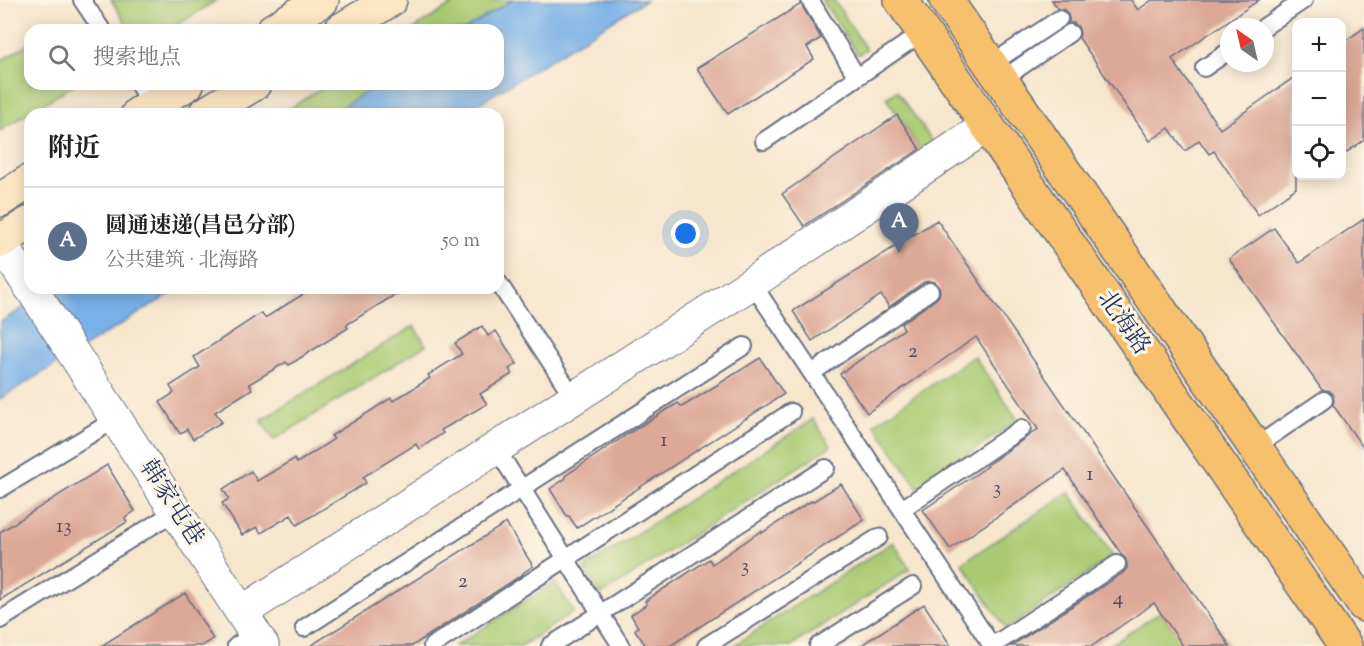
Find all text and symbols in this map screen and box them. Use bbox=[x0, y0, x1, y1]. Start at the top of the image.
north arrow bbox=[1220, 18, 1274, 72]
map controls bbox=[1292, 18, 1346, 180]
button: + bbox=[1292, 18, 1346, 72]
search box bbox=[24, 24, 504, 90]
icon: search bbox=[45, 41, 78, 74]
text: 搜索地点 bbox=[93, 43, 181, 75]
button: − bbox=[1292, 72, 1346, 126]
button: locate bbox=[1292, 126, 1346, 180]
text: 附近 bbox=[48, 131, 100, 168]
pin: A bbox=[880, 204, 918, 253]
text: 圆通速递(昌邑分部) bbox=[105, 211, 295, 243]
your location bbox=[671, 219, 700, 248]
text: A bbox=[59, 227, 76, 256]
text: 50 m bbox=[442, 227, 480, 256]
text: 公共建筑 · 北海路 bbox=[105, 247, 259, 276]
street label: 北海路 bbox=[1088, 284, 1158, 362]
house number: 2 bbox=[908, 337, 918, 367]
house number: 1 bbox=[660, 426, 668, 456]
street label: 韩家屯巷 bbox=[131, 453, 211, 553]
house number: 1 bbox=[1086, 460, 1094, 490]
house number: 3 bbox=[993, 474, 1001, 504]
house number: 13 bbox=[56, 512, 72, 542]
house number: 3 bbox=[741, 552, 749, 582]
house number: 2 bbox=[458, 567, 468, 597]
house number: 4 bbox=[1113, 584, 1123, 614]

